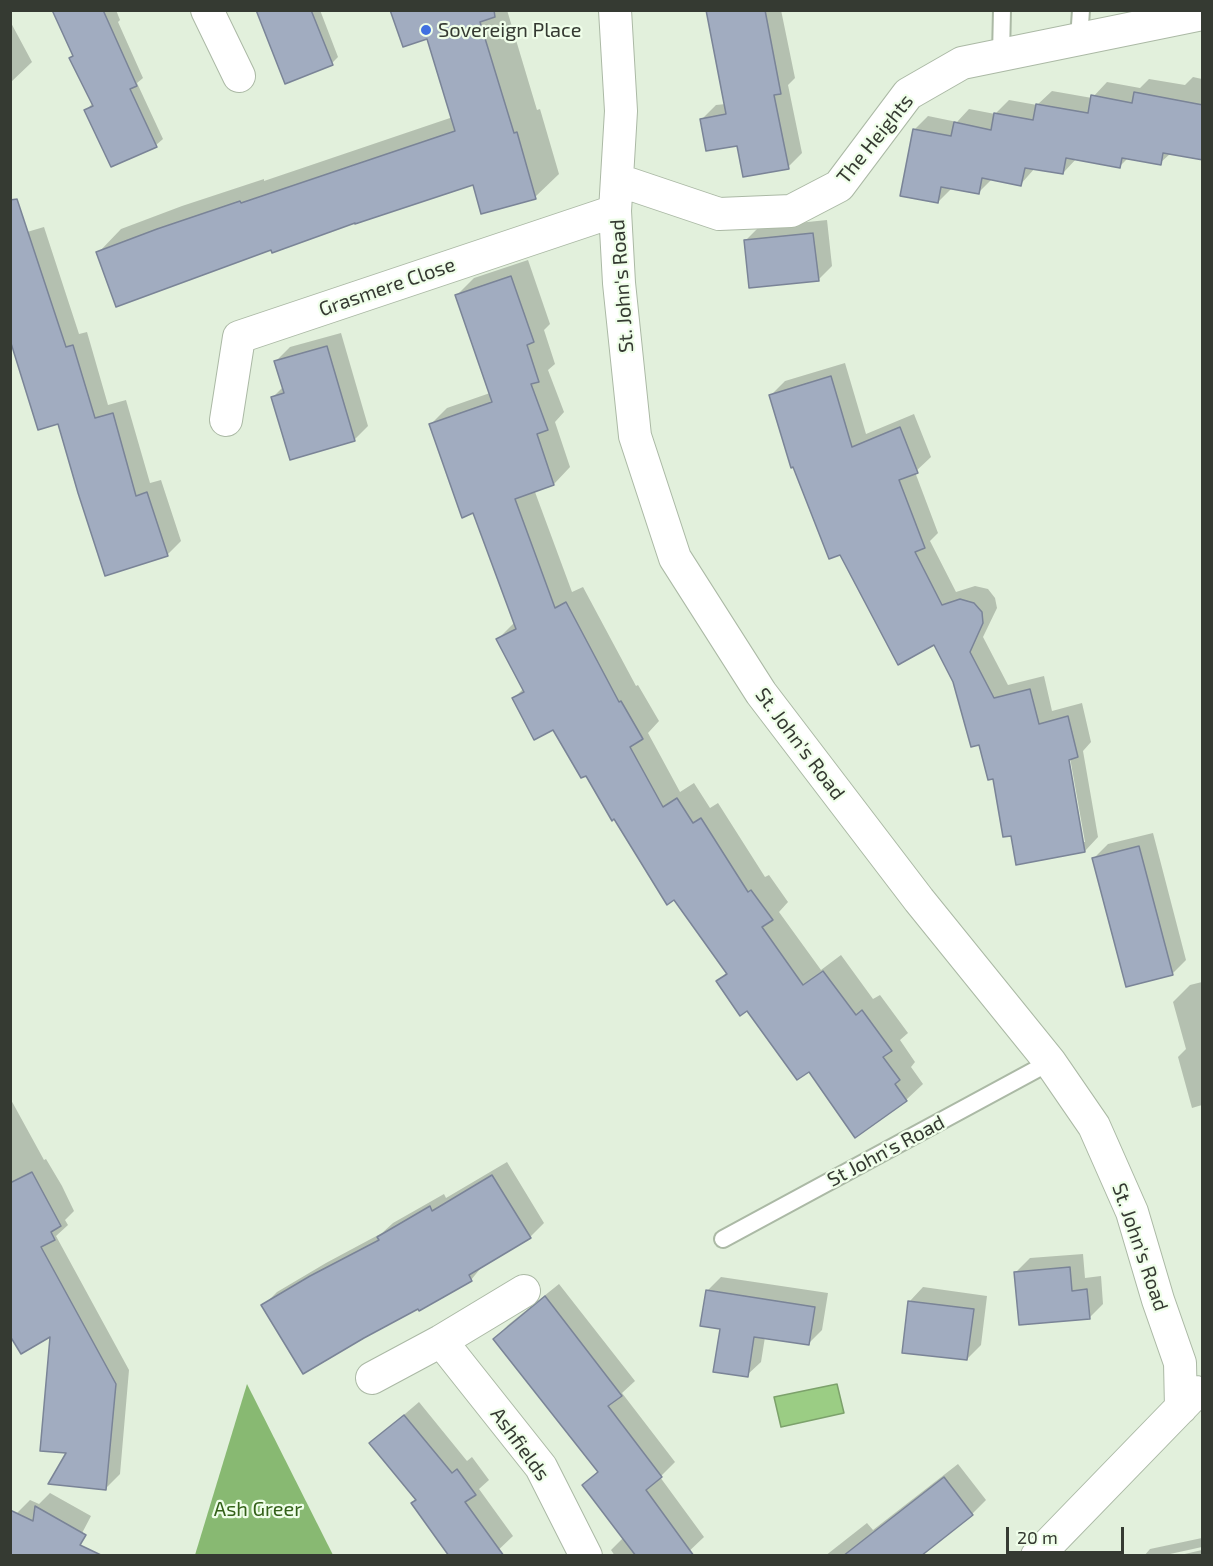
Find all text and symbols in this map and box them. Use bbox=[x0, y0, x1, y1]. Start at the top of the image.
place label: Sovereign Place bbox=[438, 18, 581, 42]
marker: Sovereign Place bbox=[419, 23, 433, 37]
street label: The Heights bbox=[832, 89, 918, 189]
street label: St. John's Road bbox=[605, 218, 639, 354]
street label: Grasmere Close bbox=[316, 252, 458, 322]
street label: St. John's Road bbox=[750, 683, 850, 805]
street label: St John's Road bbox=[823, 1110, 949, 1192]
street label: St. John's Road bbox=[1107, 1180, 1173, 1314]
street label: Ashfields bbox=[485, 1403, 555, 1485]
park label: Ash Greer bbox=[214, 1497, 302, 1521]
scale bar bbox=[1009, 1515, 1128, 1553]
text: 20 m bbox=[1017, 1526, 1058, 1548]

